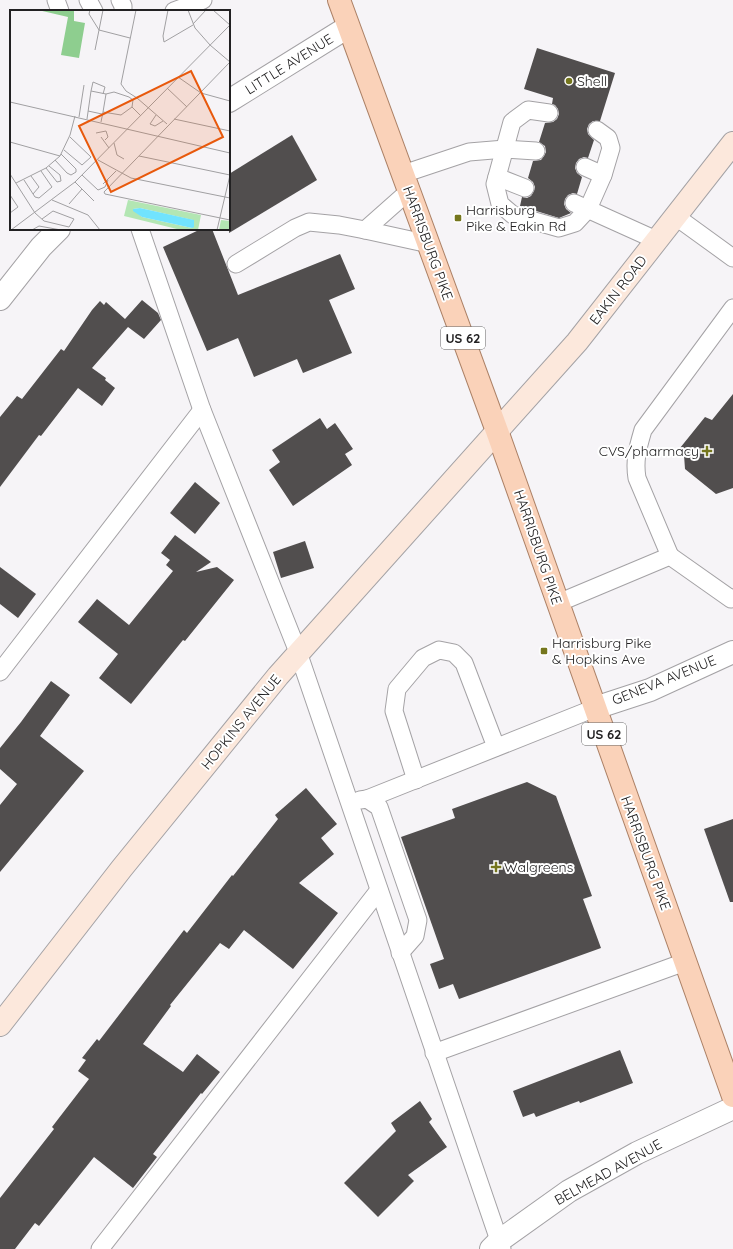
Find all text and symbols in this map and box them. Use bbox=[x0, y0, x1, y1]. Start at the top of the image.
inset map bbox=[10, 10, 230, 230]
street label: LITTLE AVENUE bbox=[242, 30, 336, 98]
place label: Shell bbox=[577, 72, 607, 90]
marker: Shell bbox=[564, 76, 574, 86]
street label: HARRISBURG PIKE bbox=[399, 183, 457, 303]
place label: Harrisburg Pike & Eakin Rd bbox=[466, 201, 566, 235]
marker: Harrisburg Pike & Eakin Rd bbox=[453, 213, 463, 223]
street label: EAKIN ROAD bbox=[585, 252, 651, 328]
road number: US 62 bbox=[441, 327, 485, 349]
place label: CVS/pharmacy bbox=[599, 442, 699, 460]
marker: CVS/pharmacy bbox=[702, 446, 712, 456]
street label: HARRISBURG PIKE bbox=[510, 487, 566, 607]
place label: Harrisburg Pike & Hopkins Ave bbox=[552, 634, 652, 668]
marker: Harrisburg Pike & Hopkins Ave bbox=[539, 646, 549, 656]
street label: GENEVA AVENUE bbox=[609, 651, 719, 709]
street label: HOPKINS AVENUE bbox=[197, 671, 285, 773]
road number: US 62 bbox=[582, 723, 626, 745]
street label: HARRISBURG PIKE bbox=[617, 793, 675, 913]
place label: Walgreens bbox=[504, 858, 573, 876]
marker: Walgreens bbox=[491, 862, 501, 872]
street label: BELMEAD AVENUE bbox=[551, 1135, 665, 1209]

